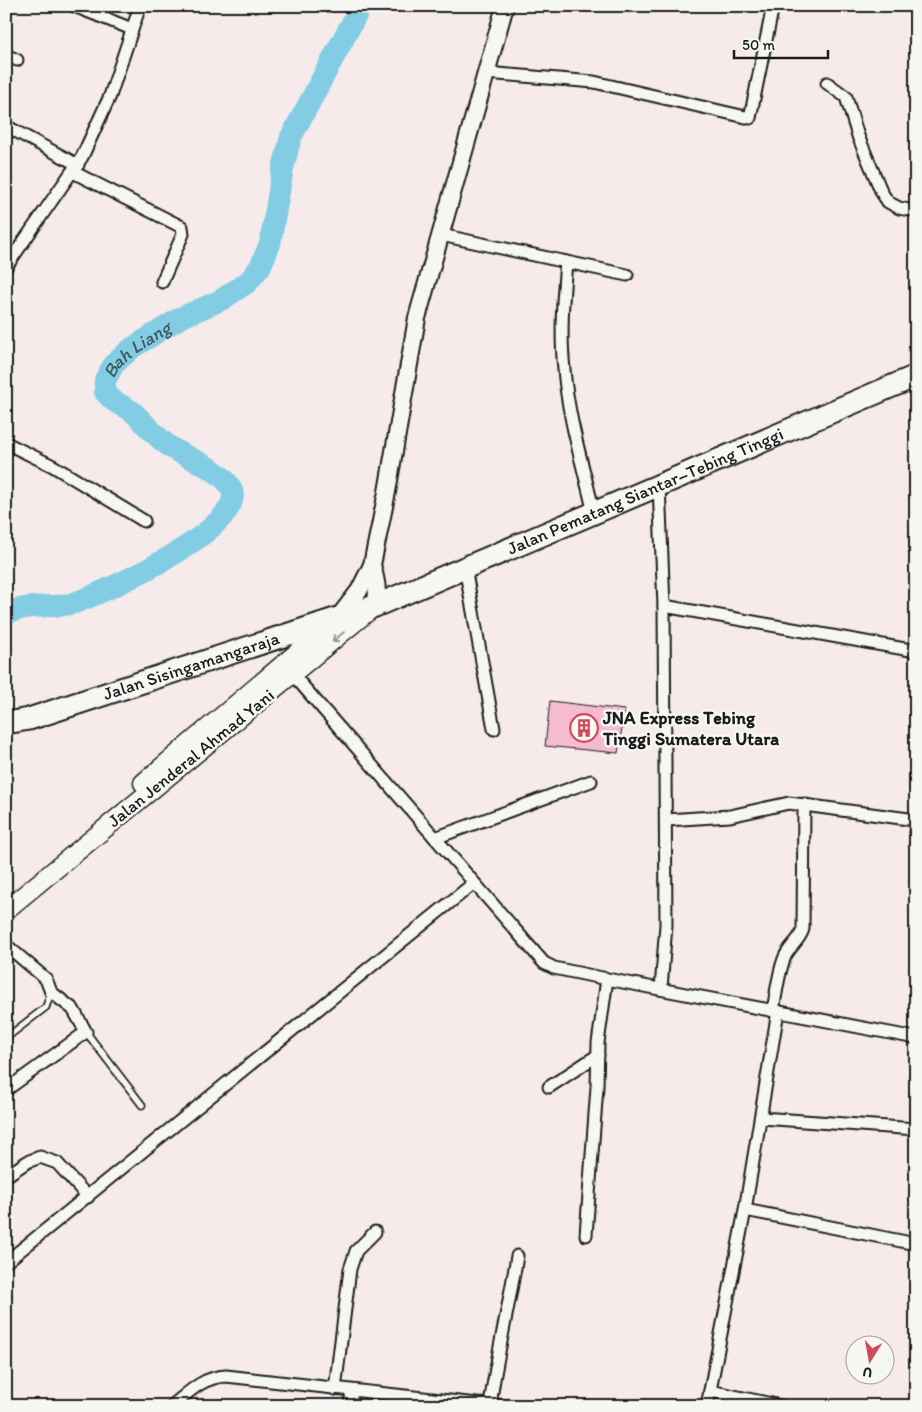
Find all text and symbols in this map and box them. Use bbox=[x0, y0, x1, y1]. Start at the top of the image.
scale bar bbox=[734, 28, 828, 60]
text: 50 m bbox=[742, 36, 775, 54]
water label: Bah Liang bbox=[98, 315, 177, 382]
street label: Jalan Pematang Siantar–Tebing Tinggi bbox=[504, 423, 787, 560]
street label: Jalan Sisingamangaraja bbox=[100, 627, 283, 705]
one-way arrow bbox=[331, 631, 344, 643]
street label: Jalan Jenderal Ahmad Yani bbox=[103, 684, 279, 832]
place label: JNA Express Tebing Tinggi Sumatera Utara bbox=[602, 707, 779, 750]
building icon: JNA Express Tebing Tinggi Sumatera Utara bbox=[569, 713, 599, 743]
north arrow bbox=[844, 1334, 894, 1384]
text: U bbox=[861, 1363, 874, 1382]

